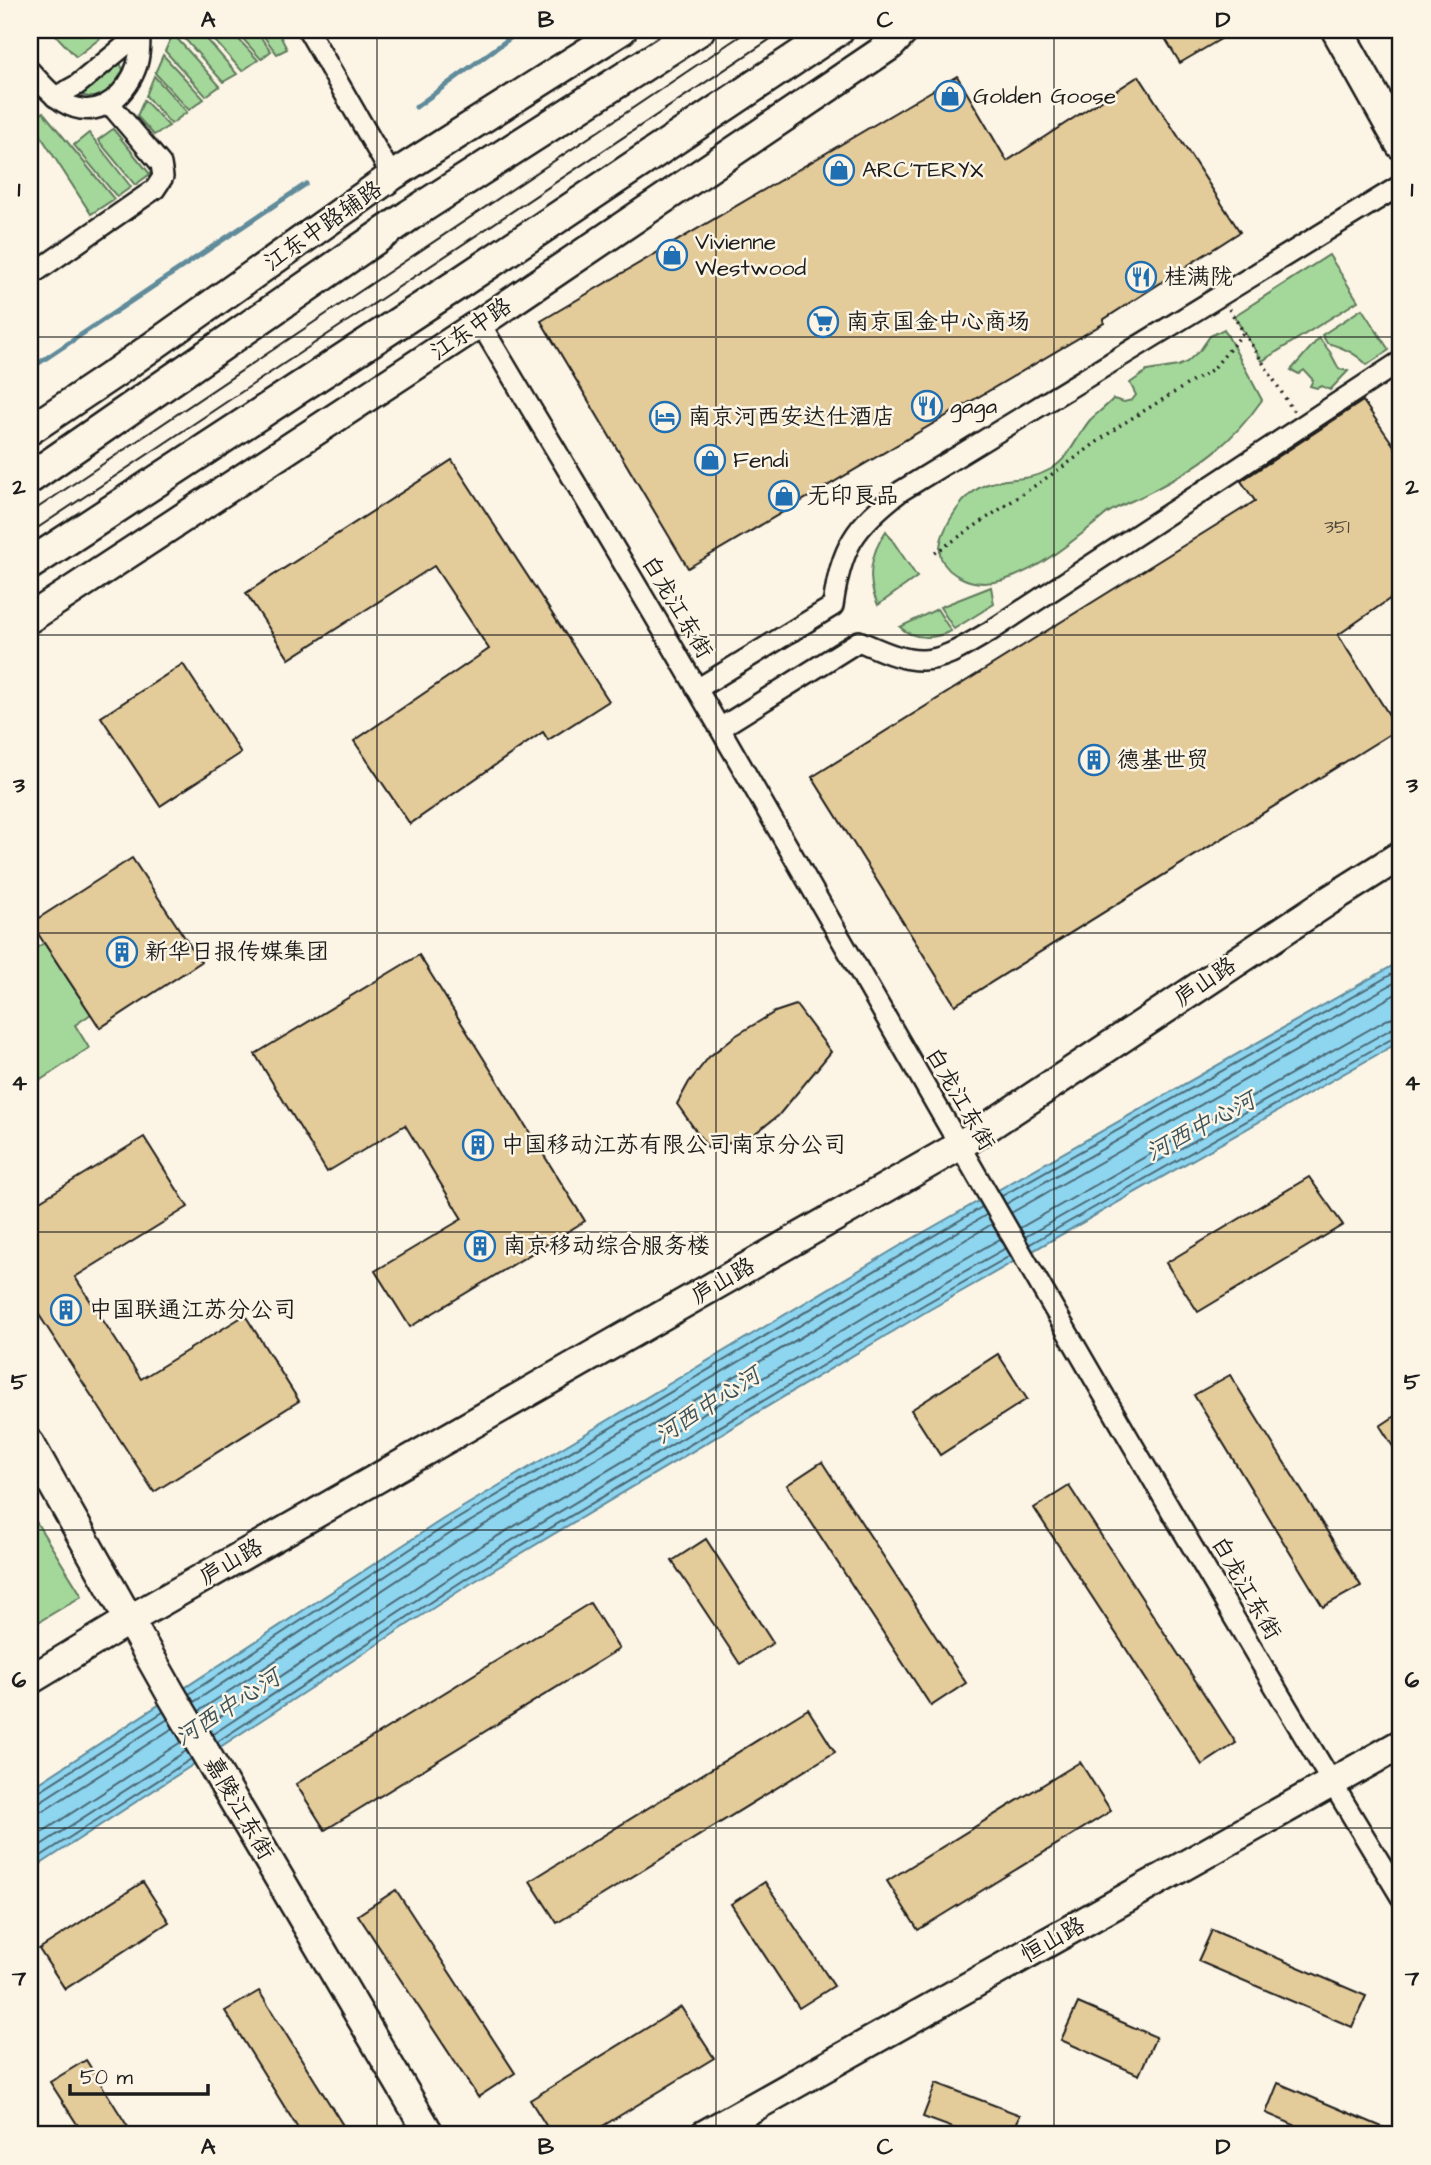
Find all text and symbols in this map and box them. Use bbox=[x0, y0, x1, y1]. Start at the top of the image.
text: A bbox=[201, 4, 216, 36]
text: B bbox=[538, 4, 555, 36]
text: C bbox=[877, 4, 894, 36]
text: D bbox=[1216, 4, 1231, 36]
shop icon: Golden Goose bbox=[933, 79, 967, 113]
place label: Golden Goose bbox=[973, 80, 1116, 112]
shop icon: ARC'TERYX bbox=[822, 153, 856, 187]
place label: ARC'TERYX bbox=[862, 154, 984, 186]
text: 1 bbox=[18, 173, 21, 205]
street label: 江东中路辅路 bbox=[257, 173, 389, 279]
text: 1 bbox=[1411, 173, 1414, 205]
place label: Vivienne Westwood bbox=[695, 226, 806, 284]
shop icon: Vivienne Westwood bbox=[655, 238, 689, 272]
restaurant icon: 桂满陇 bbox=[1124, 260, 1158, 294]
place label: 桂满陇 bbox=[1164, 261, 1233, 293]
street label: 江东中路 bbox=[424, 290, 518, 368]
supermarket icon: 南京国金中心商场 bbox=[806, 305, 840, 339]
place label: 南京国金中心商场 bbox=[846, 306, 1030, 338]
restaurant icon: gaga bbox=[910, 389, 944, 423]
place label: gaga bbox=[950, 390, 997, 423]
hotel icon: 南京河西安达仕酒店 bbox=[648, 400, 682, 434]
place label: 南京河西安达仕酒店 bbox=[688, 401, 895, 433]
shop icon: Fendi bbox=[693, 443, 727, 477]
place label: Fendi bbox=[733, 444, 789, 476]
text: 2 bbox=[11, 471, 26, 503]
text: 2 bbox=[1404, 471, 1419, 503]
shop icon: 无印良品 bbox=[767, 479, 801, 513]
place label: 无印良品 bbox=[807, 480, 899, 512]
house number: 351 bbox=[1324, 514, 1350, 541]
street label: 白龙江东街 bbox=[634, 549, 720, 665]
building icon: 德基世贸 bbox=[1077, 743, 1111, 777]
place label: 德基世贸 bbox=[1117, 744, 1209, 776]
text: 3 bbox=[12, 769, 25, 801]
text: 3 bbox=[1405, 769, 1418, 801]
building icon: 新华日报传媒集团 bbox=[105, 935, 139, 969]
place label: 新华日报传媒集团 bbox=[145, 936, 329, 968]
street label: 庐山路 bbox=[1167, 949, 1243, 1015]
street label: 白龙江东街 bbox=[917, 1041, 1003, 1157]
text: 4 bbox=[11, 1067, 27, 1099]
text: 4 bbox=[1404, 1067, 1420, 1099]
water label: 河西中心河 bbox=[1140, 1082, 1265, 1170]
building icon: 中国移动江苏有限公司南京分公司 bbox=[461, 1128, 495, 1162]
place label: 中国移动江苏有限公司南京分公司 bbox=[501, 1129, 846, 1161]
building icon: 南京移动综合服务楼 bbox=[463, 1229, 497, 1263]
place label: 南京移动综合服务楼 bbox=[503, 1230, 710, 1262]
street label: 庐山路 bbox=[685, 1250, 761, 1312]
building icon: 中国联通江苏分公司 bbox=[49, 1293, 83, 1327]
place label: 中国联通江苏分公司 bbox=[89, 1294, 296, 1326]
water label: 河西中心河 bbox=[648, 1357, 771, 1453]
text: 5 bbox=[11, 1366, 28, 1398]
text: 5 bbox=[1404, 1366, 1421, 1398]
street label: 白龙江东街 bbox=[1203, 1530, 1289, 1646]
street label: 庐山路 bbox=[193, 1531, 269, 1593]
water label: 河西中心河 bbox=[168, 1659, 291, 1755]
text: 6 bbox=[12, 1664, 27, 1696]
text: 6 bbox=[1405, 1664, 1420, 1696]
street label: 嘉陵江东街 bbox=[196, 1750, 282, 1866]
street label: 恒山路 bbox=[1015, 1909, 1091, 1971]
text: 7 bbox=[11, 1962, 27, 1994]
text: 7 bbox=[1404, 1962, 1420, 1994]
scale bar bbox=[70, 2053, 208, 2097]
text: 50 m bbox=[80, 2063, 134, 2092]
text: A bbox=[201, 2131, 216, 2163]
text: B bbox=[538, 2131, 555, 2163]
text: C bbox=[877, 2131, 894, 2163]
text: D bbox=[1216, 2131, 1231, 2163]

